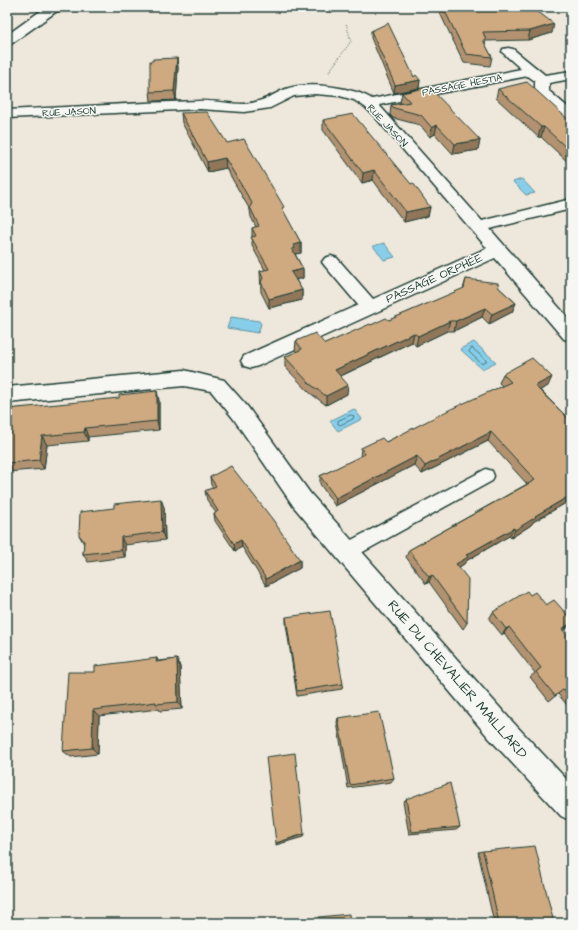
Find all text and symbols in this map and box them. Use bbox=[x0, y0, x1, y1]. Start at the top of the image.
street label: PASSAGE HESTIA bbox=[421, 70, 504, 100]
street label: RUE JASON bbox=[364, 101, 411, 150]
street label: RUE JASON bbox=[42, 104, 96, 120]
street label: PASSAGE ORPHÉE bbox=[383, 249, 485, 307]
street label: RUE DU CHEVALIER MAILLARD bbox=[383, 596, 532, 763]

